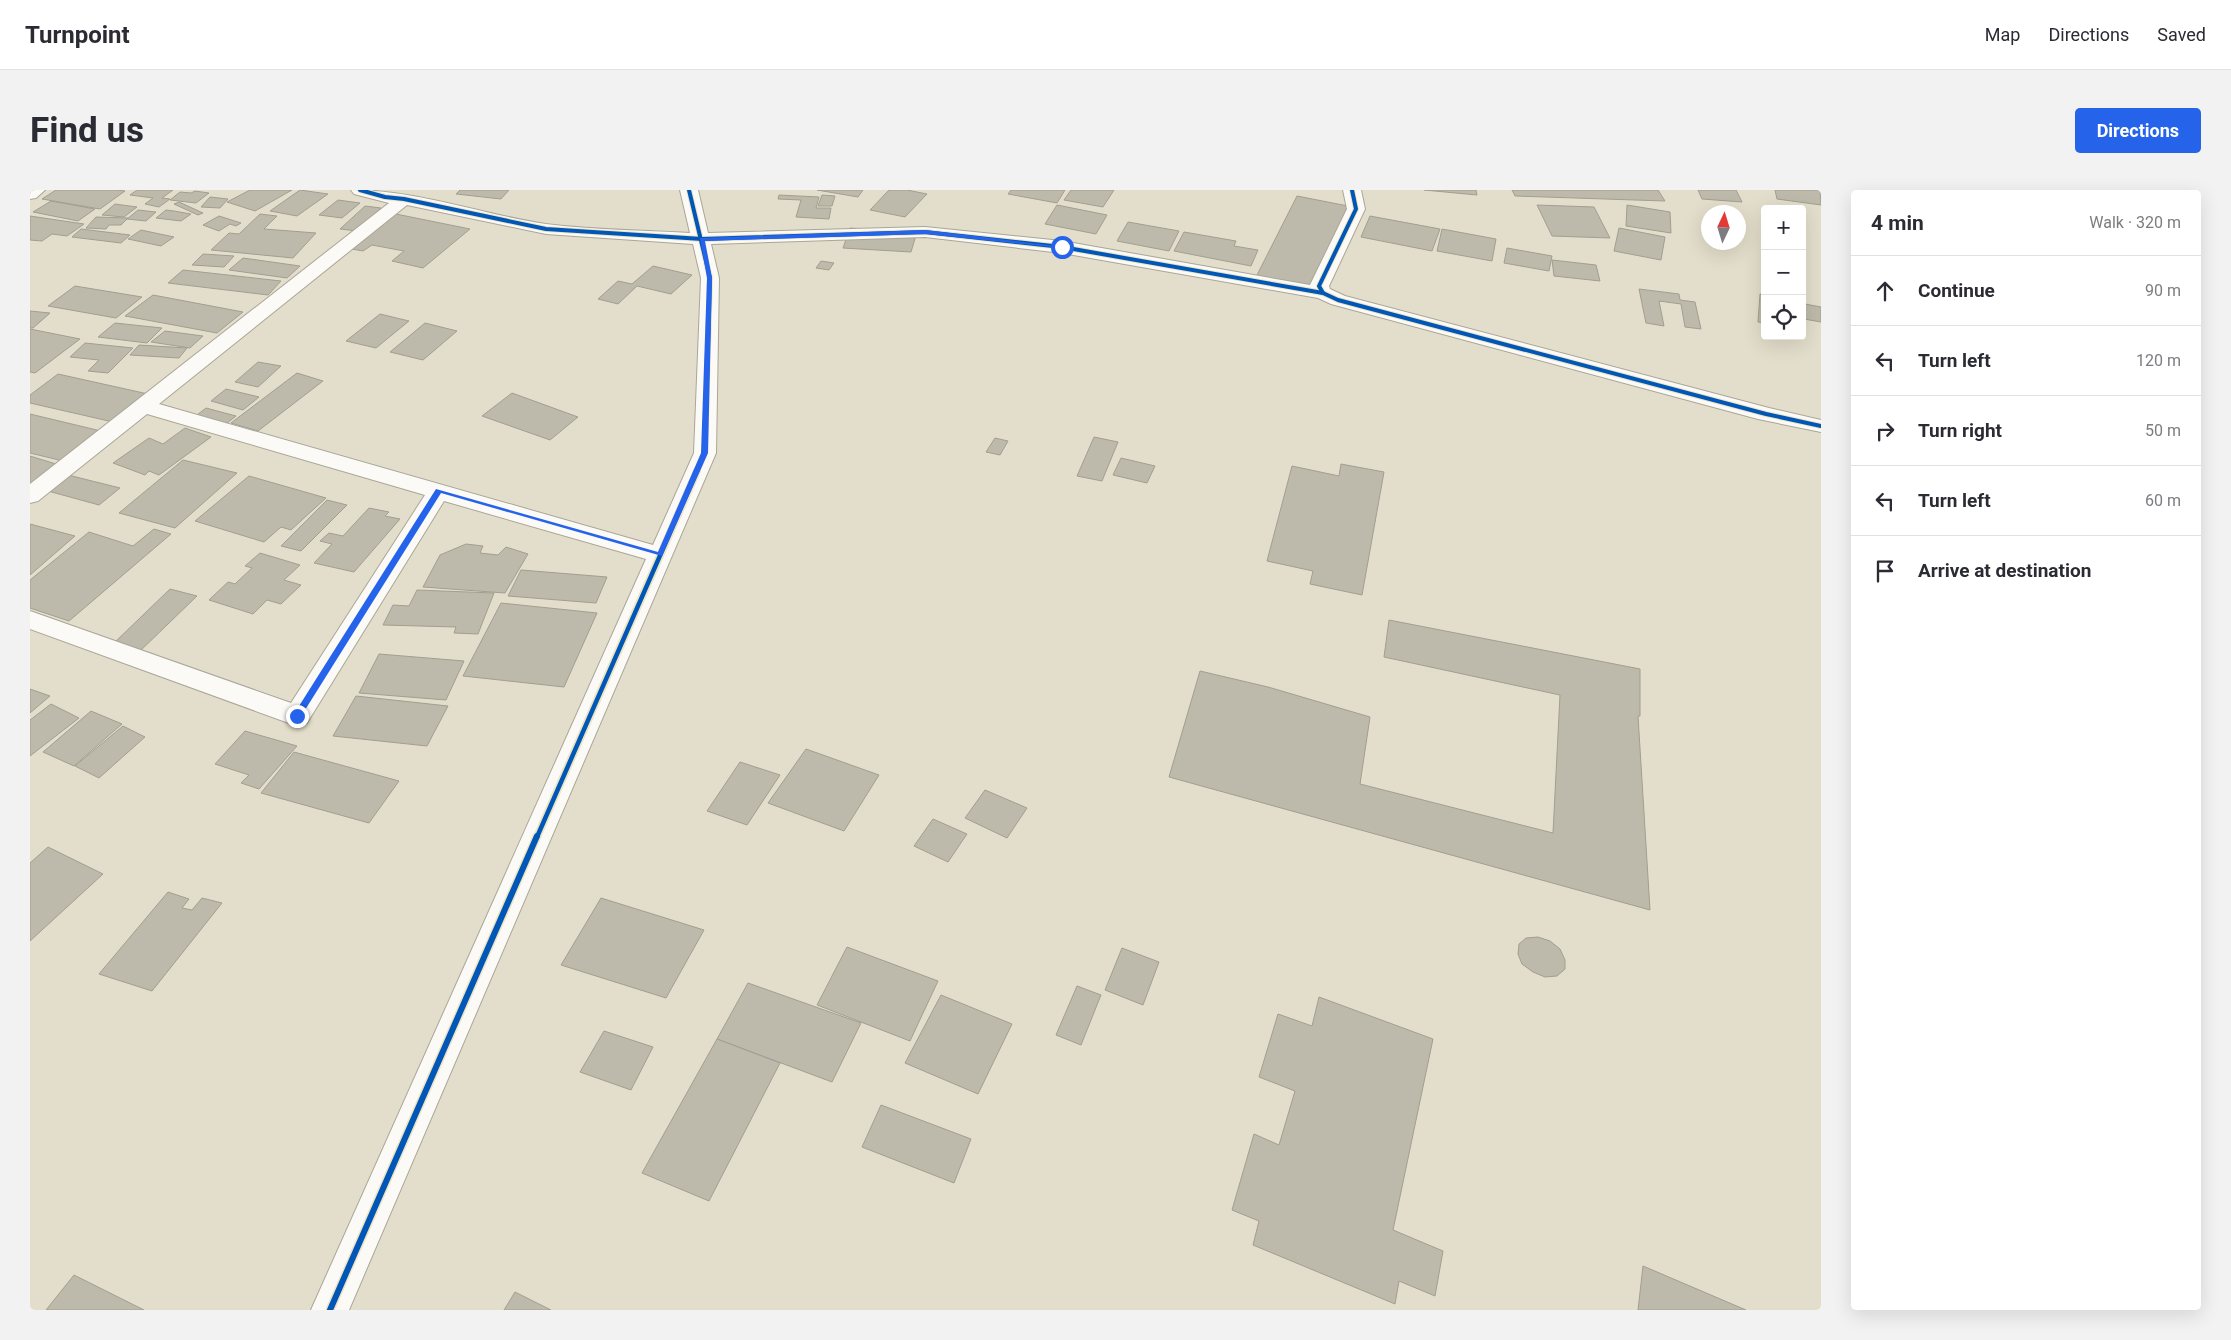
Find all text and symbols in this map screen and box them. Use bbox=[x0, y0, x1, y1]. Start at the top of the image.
text: Turnpoint bbox=[25, 21, 130, 49]
text: Map bbox=[1985, 24, 2020, 45]
text: Directions bbox=[2048, 24, 2129, 45]
text: Saved bbox=[2157, 24, 2206, 45]
button: Directions bbox=[2075, 108, 2201, 153]
text: Find us bbox=[30, 110, 144, 151]
north arrow bbox=[1701, 205, 1746, 250]
map controls bbox=[1761, 205, 1806, 340]
button: + bbox=[1761, 205, 1806, 250]
text: 4 min bbox=[1871, 211, 1924, 235]
text: Walk · 320 m bbox=[2089, 213, 2181, 232]
route start bbox=[1051, 236, 1074, 259]
button: − bbox=[1761, 250, 1806, 295]
icon: ahead bbox=[1871, 277, 1899, 305]
text: Continue bbox=[1918, 279, 1995, 302]
text: 90 m bbox=[2145, 281, 2181, 300]
button: locate bbox=[1761, 295, 1806, 340]
icon: left bbox=[1871, 347, 1899, 375]
text: Turn left bbox=[1918, 349, 1991, 372]
text: 120 m bbox=[2136, 351, 2181, 370]
icon: right bbox=[1871, 417, 1899, 445]
text: Turn right bbox=[1918, 419, 2002, 442]
text: 50 m bbox=[2145, 421, 2181, 440]
icon: left bbox=[1871, 487, 1899, 515]
text: Turn left bbox=[1918, 489, 1991, 512]
text: 60 m bbox=[2145, 491, 2181, 510]
icon: arrive bbox=[1871, 557, 1899, 585]
text: Arrive at destination bbox=[1918, 559, 2091, 582]
route end bbox=[286, 705, 309, 728]

